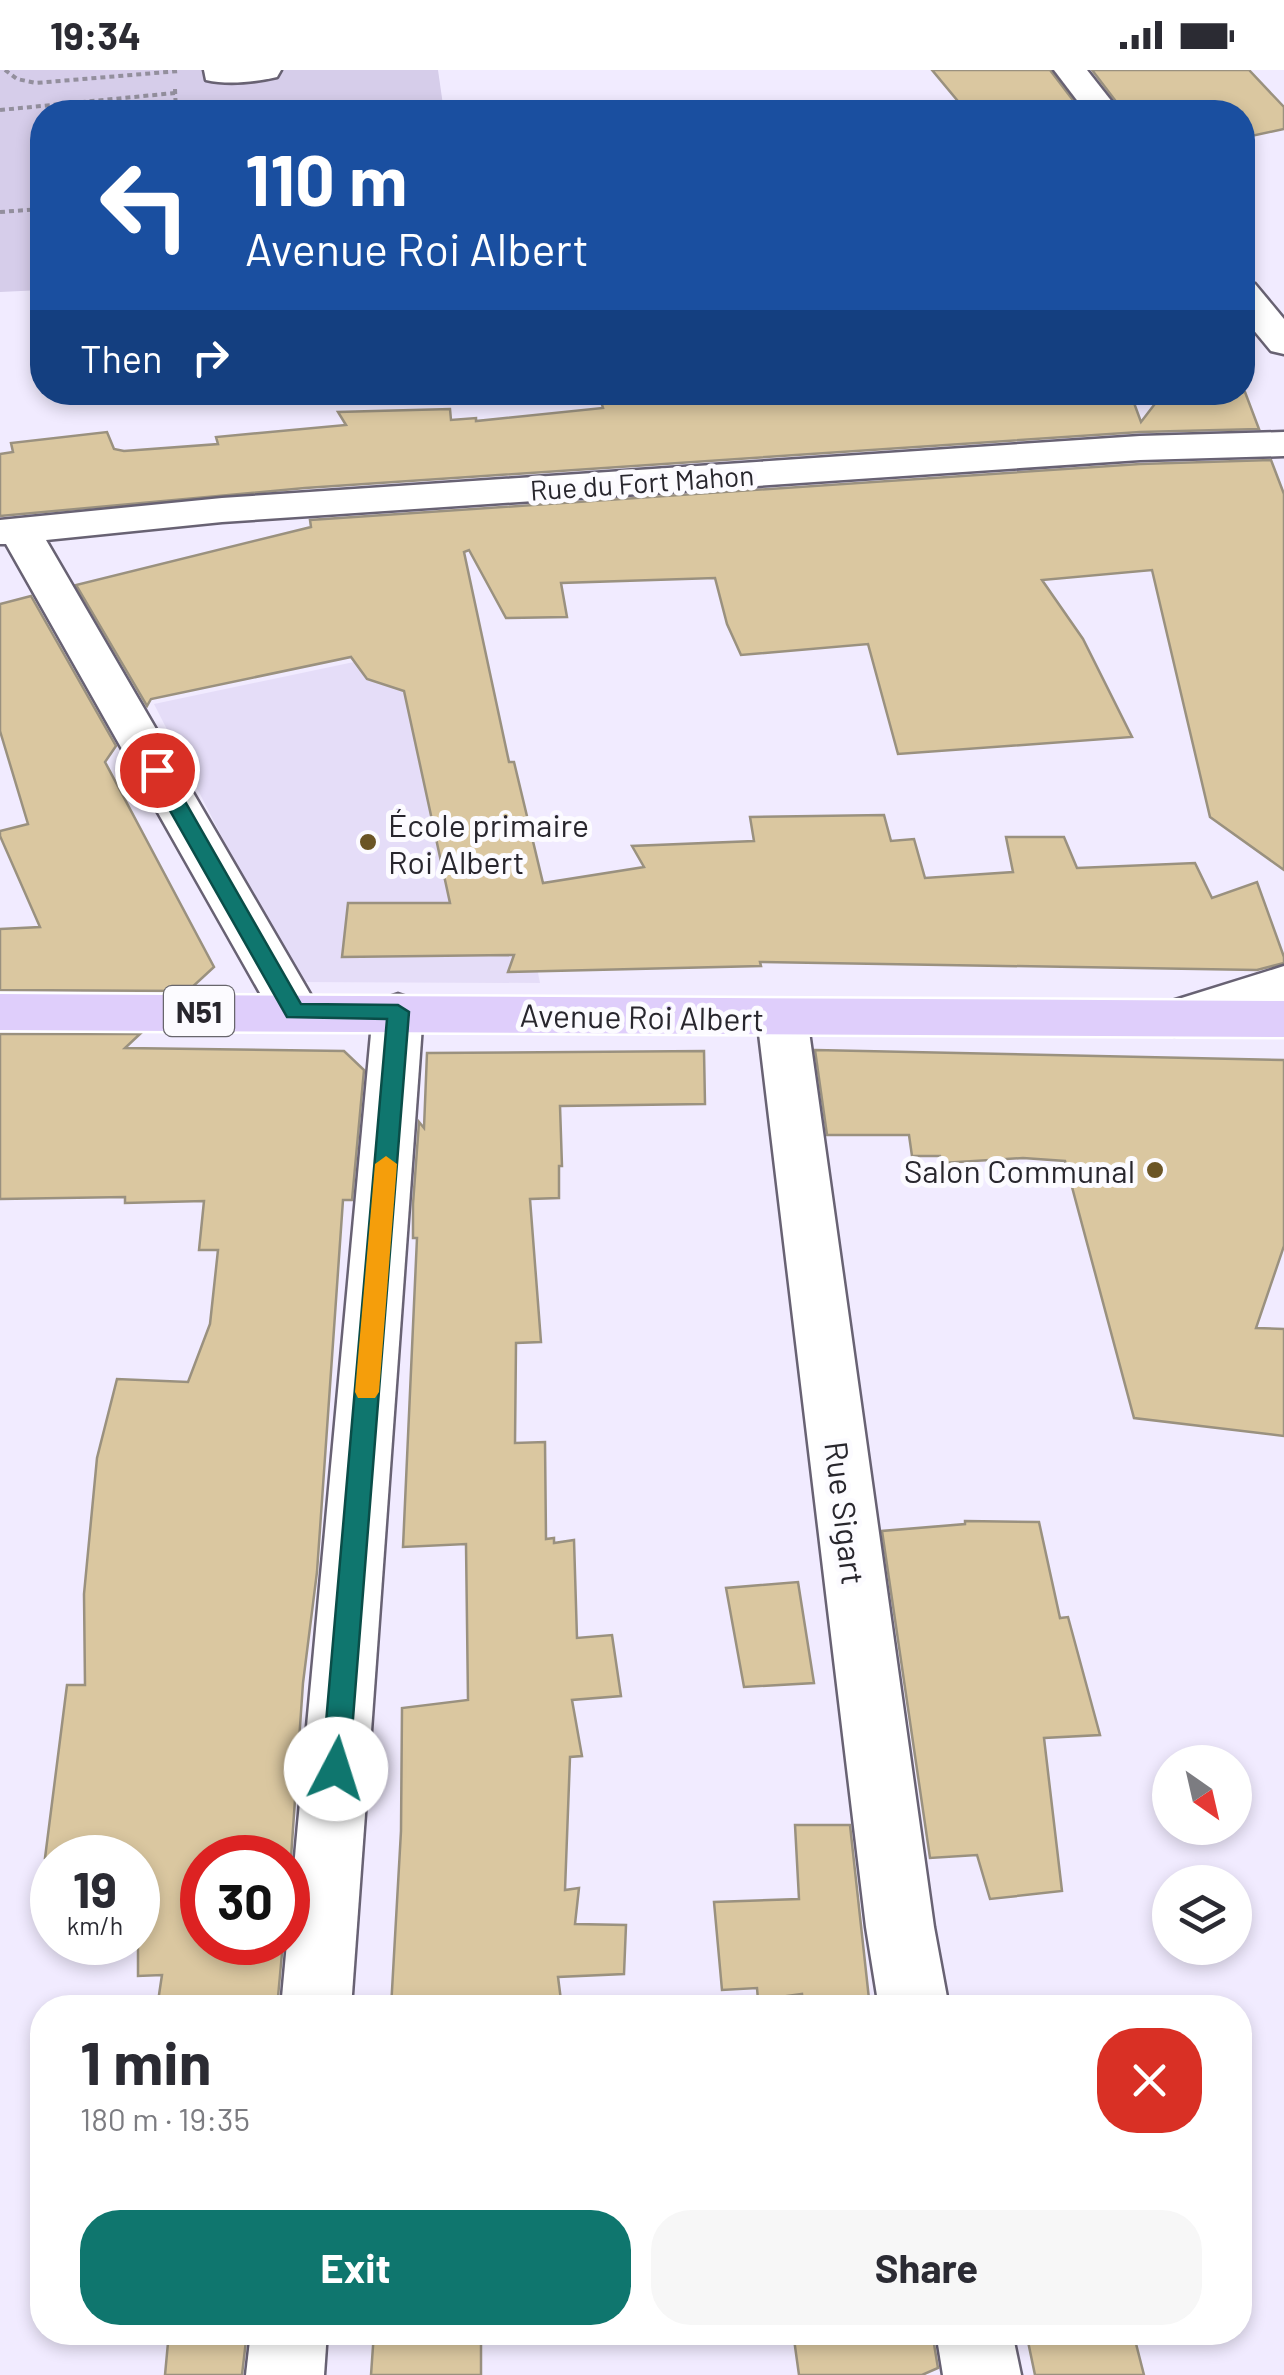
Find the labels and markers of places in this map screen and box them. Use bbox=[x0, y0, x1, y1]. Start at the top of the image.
pin bbox=[115, 728, 200, 813]
place label: École primaire Roi Albert bbox=[388, 805, 589, 880]
marker: École primaire Roi Albert bbox=[357, 831, 379, 853]
place label: Salon Communal bbox=[904, 1151, 1135, 1189]
marker: Salon Communal bbox=[1144, 1159, 1166, 1181]

